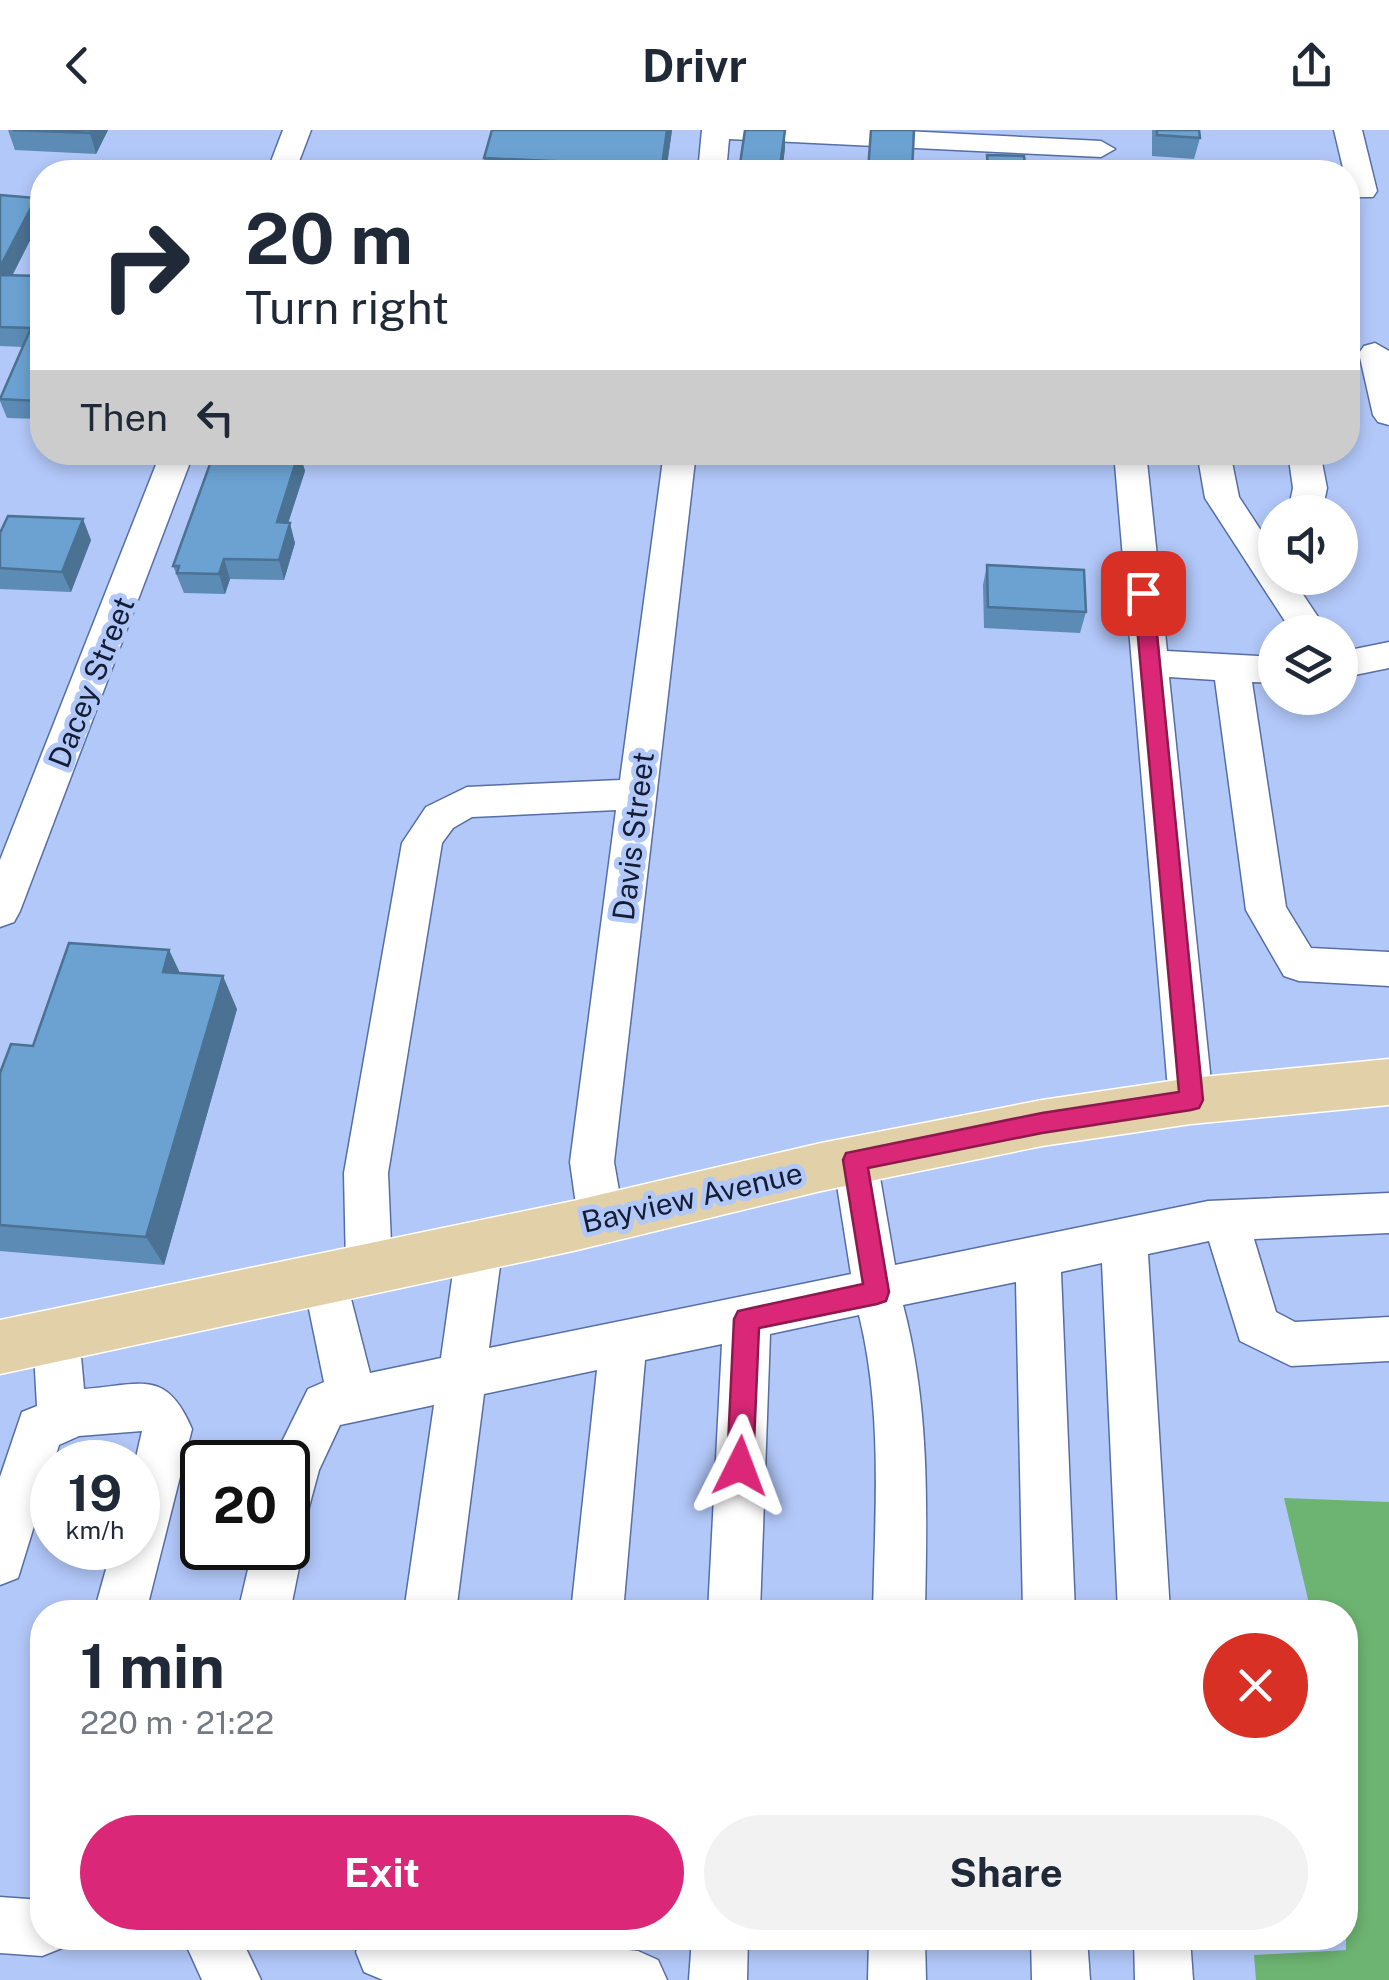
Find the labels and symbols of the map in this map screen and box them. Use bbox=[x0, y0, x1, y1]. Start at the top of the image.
pin bbox=[1101, 551, 1186, 636]
street label: Dacey Street bbox=[40, 591, 142, 773]
street label: Davis Street bbox=[605, 750, 661, 922]
street label: Bayview Avenue bbox=[578, 1154, 806, 1240]
position arrow bbox=[688, 1414, 792, 1518]
speed limit sign: 20 bbox=[180, 1440, 310, 1570]

